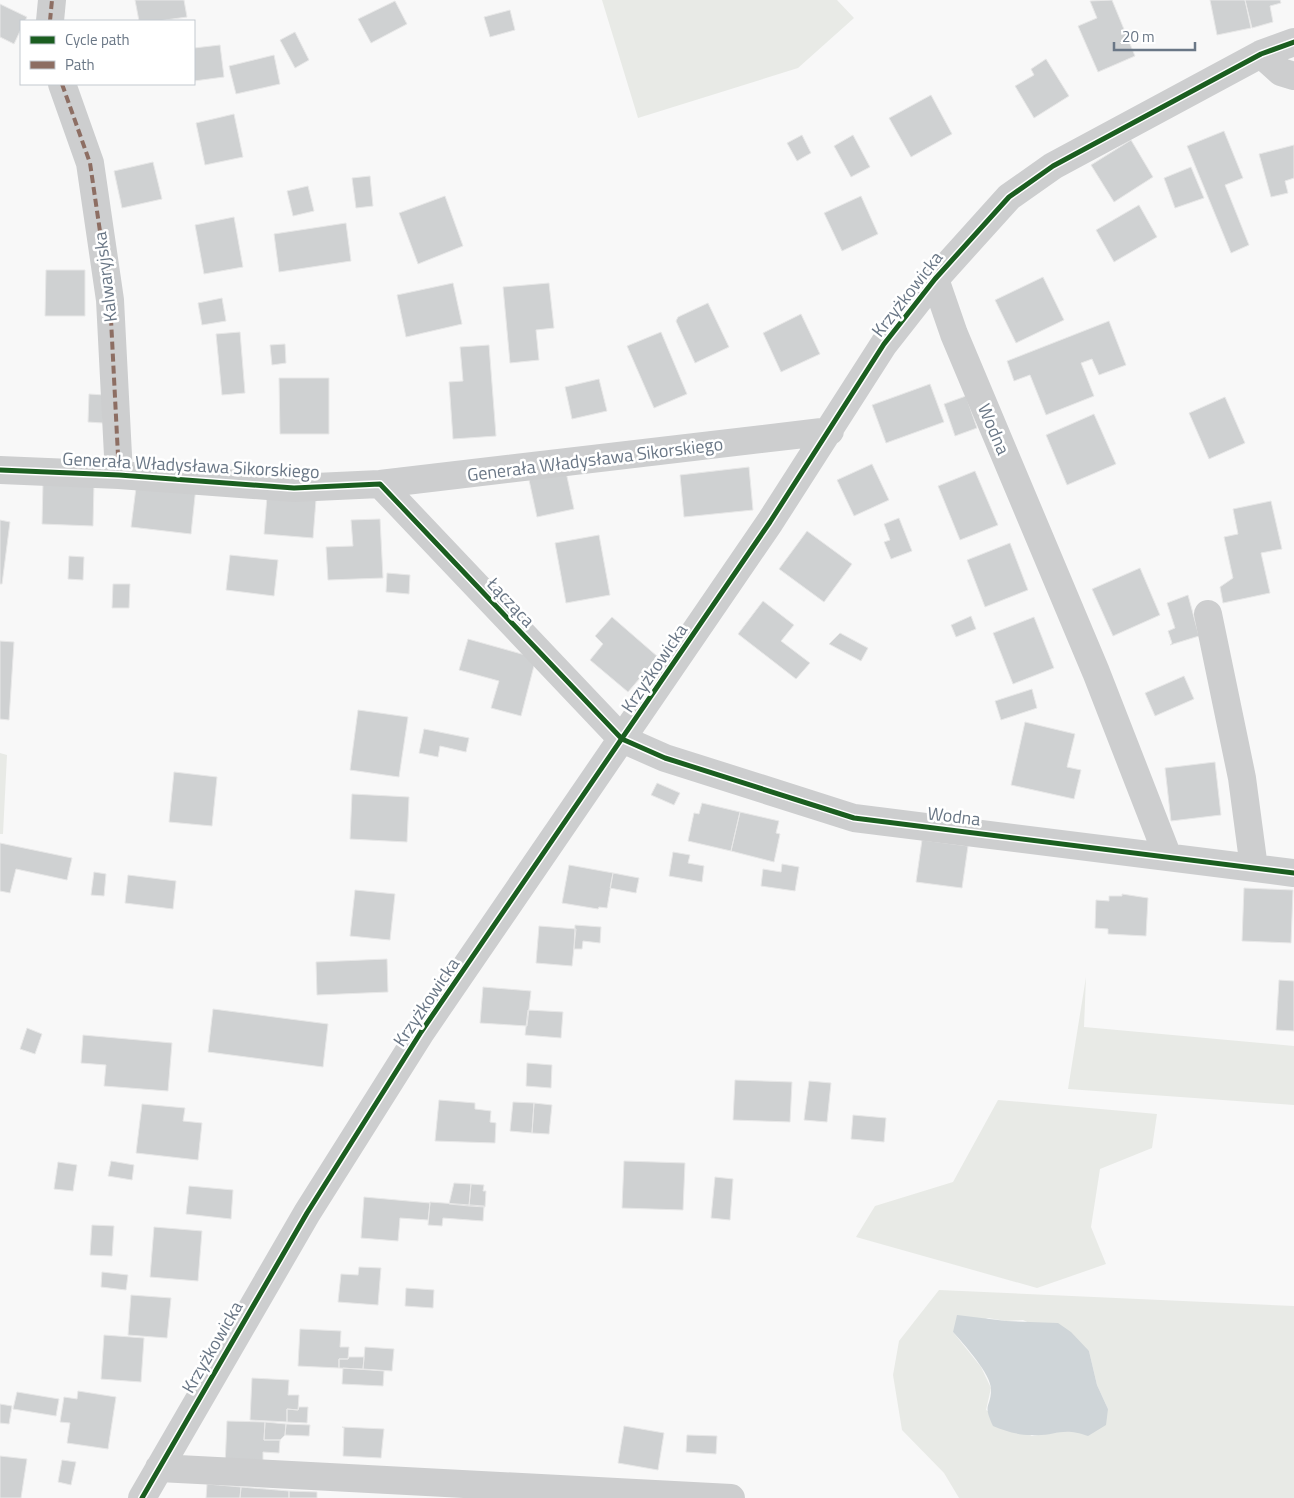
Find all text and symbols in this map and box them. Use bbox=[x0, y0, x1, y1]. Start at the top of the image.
legend bbox=[20, 20, 195, 85]
scale bar bbox=[1114, 20, 1195, 52]
text: 20 m bbox=[1122, 25, 1155, 48]
text: Cycle path bbox=[65, 28, 130, 51]
text: Path bbox=[65, 53, 95, 76]
street label: Kalwaryjska bbox=[86, 230, 124, 324]
street label: Krzyżkowicka bbox=[865, 245, 949, 343]
street label: Wodna bbox=[971, 399, 1017, 459]
street label: Generała Władysława Sikorskiego bbox=[466, 430, 724, 488]
street label: Generała Władysława Sikorskiego bbox=[62, 445, 320, 485]
street label: Łącząca bbox=[480, 570, 541, 633]
street label: Krzyżkowicka bbox=[614, 618, 694, 718]
street label: Wodna bbox=[926, 799, 982, 833]
street label: Krzyżkowicka bbox=[386, 952, 466, 1052]
street label: Krzyżkowicka bbox=[175, 1296, 249, 1398]

